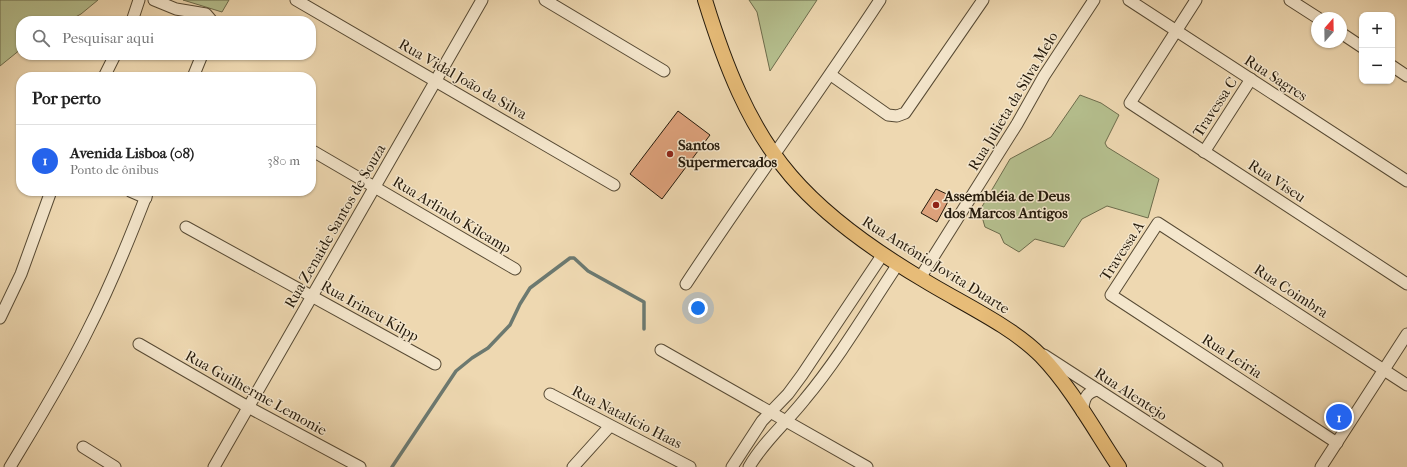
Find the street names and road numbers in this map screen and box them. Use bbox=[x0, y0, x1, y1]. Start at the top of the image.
street label: Rua Julieta da Silva Melo bbox=[964, 28, 1062, 174]
street label: Rua Vidal João da Silva bbox=[396, 35, 531, 124]
street label: Rua Sagres bbox=[1241, 51, 1311, 105]
street label: Travessa C bbox=[1189, 74, 1241, 140]
street label: Rua Zenaide Santos de Souza bbox=[281, 140, 390, 311]
street label: Rua Viseu bbox=[1245, 156, 1310, 206]
street label: Rua Arlindo Kilcamp bbox=[389, 173, 515, 257]
street label: Rua Antônio Jovita Duarte bbox=[859, 212, 1014, 318]
street label: Travessa A bbox=[1096, 217, 1148, 284]
street label: Rua Coimbra bbox=[1251, 260, 1332, 322]
street label: Rua Irineu Kilpp bbox=[318, 277, 422, 345]
street label: Rua Leiria bbox=[1199, 330, 1266, 383]
street label: Rua Guilherme Lemonie bbox=[182, 347, 330, 440]
street label: Rua Alentejo bbox=[1091, 364, 1171, 424]
street label: Rua Natalício Haas bbox=[569, 381, 685, 453]

